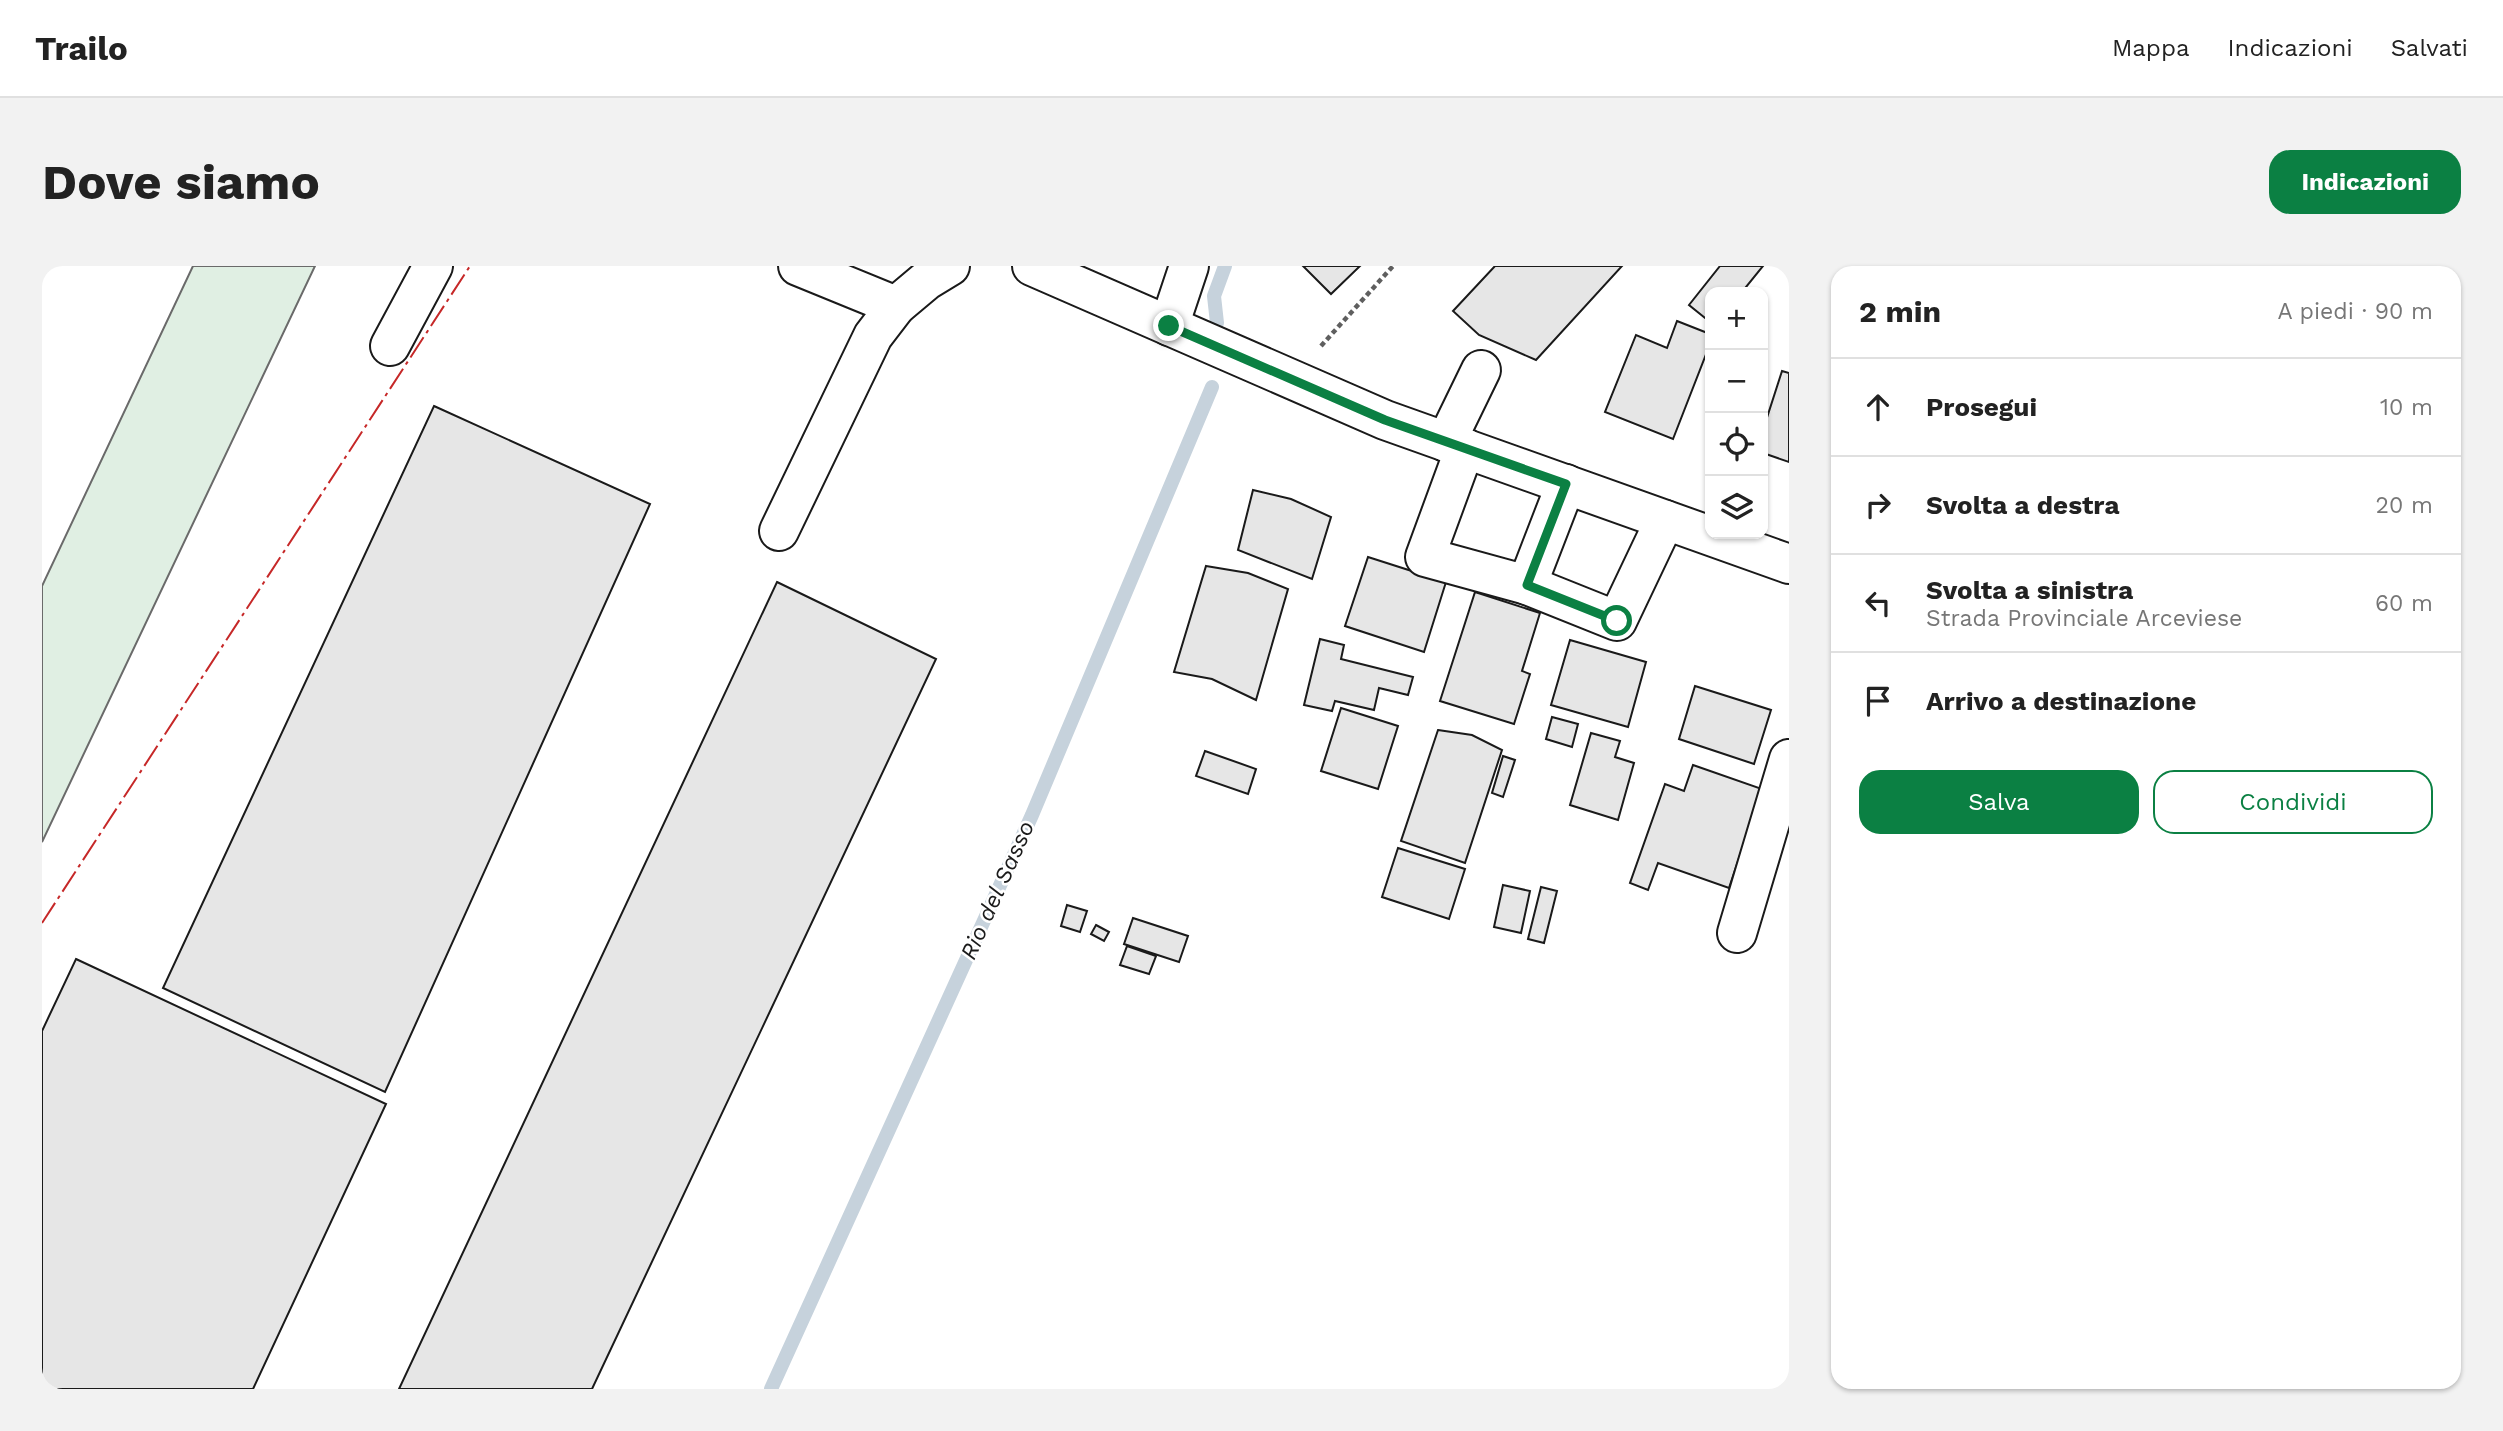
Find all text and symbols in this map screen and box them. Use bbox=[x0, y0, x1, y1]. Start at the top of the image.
text: Trailo bbox=[35, 29, 128, 68]
text: Mappa bbox=[2112, 34, 2190, 62]
text: Indicazioni bbox=[2228, 34, 2353, 62]
text: Salvati bbox=[2391, 34, 2468, 62]
button: Indicazioni bbox=[2269, 150, 2461, 214]
text: Dove siamo bbox=[42, 153, 320, 211]
map controls bbox=[1705, 287, 1768, 539]
button: + bbox=[1705, 287, 1768, 350]
text: 2 min bbox=[1859, 294, 1941, 329]
text: A piedi · 90 m bbox=[2277, 298, 2433, 325]
route end bbox=[1153, 310, 1184, 341]
button: − bbox=[1705, 350, 1768, 413]
icon: ahead bbox=[1859, 388, 1897, 426]
text: Prosegui bbox=[1926, 392, 2037, 422]
text: 10 m bbox=[2380, 394, 2433, 421]
button: locate bbox=[1705, 413, 1768, 476]
button: layers bbox=[1705, 476, 1768, 539]
icon: right bbox=[1859, 486, 1897, 524]
text: Svolta a destra bbox=[1926, 490, 2119, 520]
text: 20 m bbox=[2376, 492, 2433, 519]
text: Svolta a sinistra bbox=[1926, 575, 2133, 605]
icon: left bbox=[1859, 584, 1897, 622]
text: 60 m bbox=[2375, 590, 2433, 617]
route start bbox=[1601, 605, 1632, 636]
text: Strada Provinciale Arceviese bbox=[1926, 605, 2242, 632]
icon: arrive bbox=[1859, 682, 1897, 720]
text: Arrivo a destinazione bbox=[1926, 686, 2196, 716]
button: Salva bbox=[1859, 770, 2139, 834]
button: Condividi bbox=[2153, 770, 2433, 834]
water label: Rio del Sasso bbox=[955, 817, 1040, 964]

